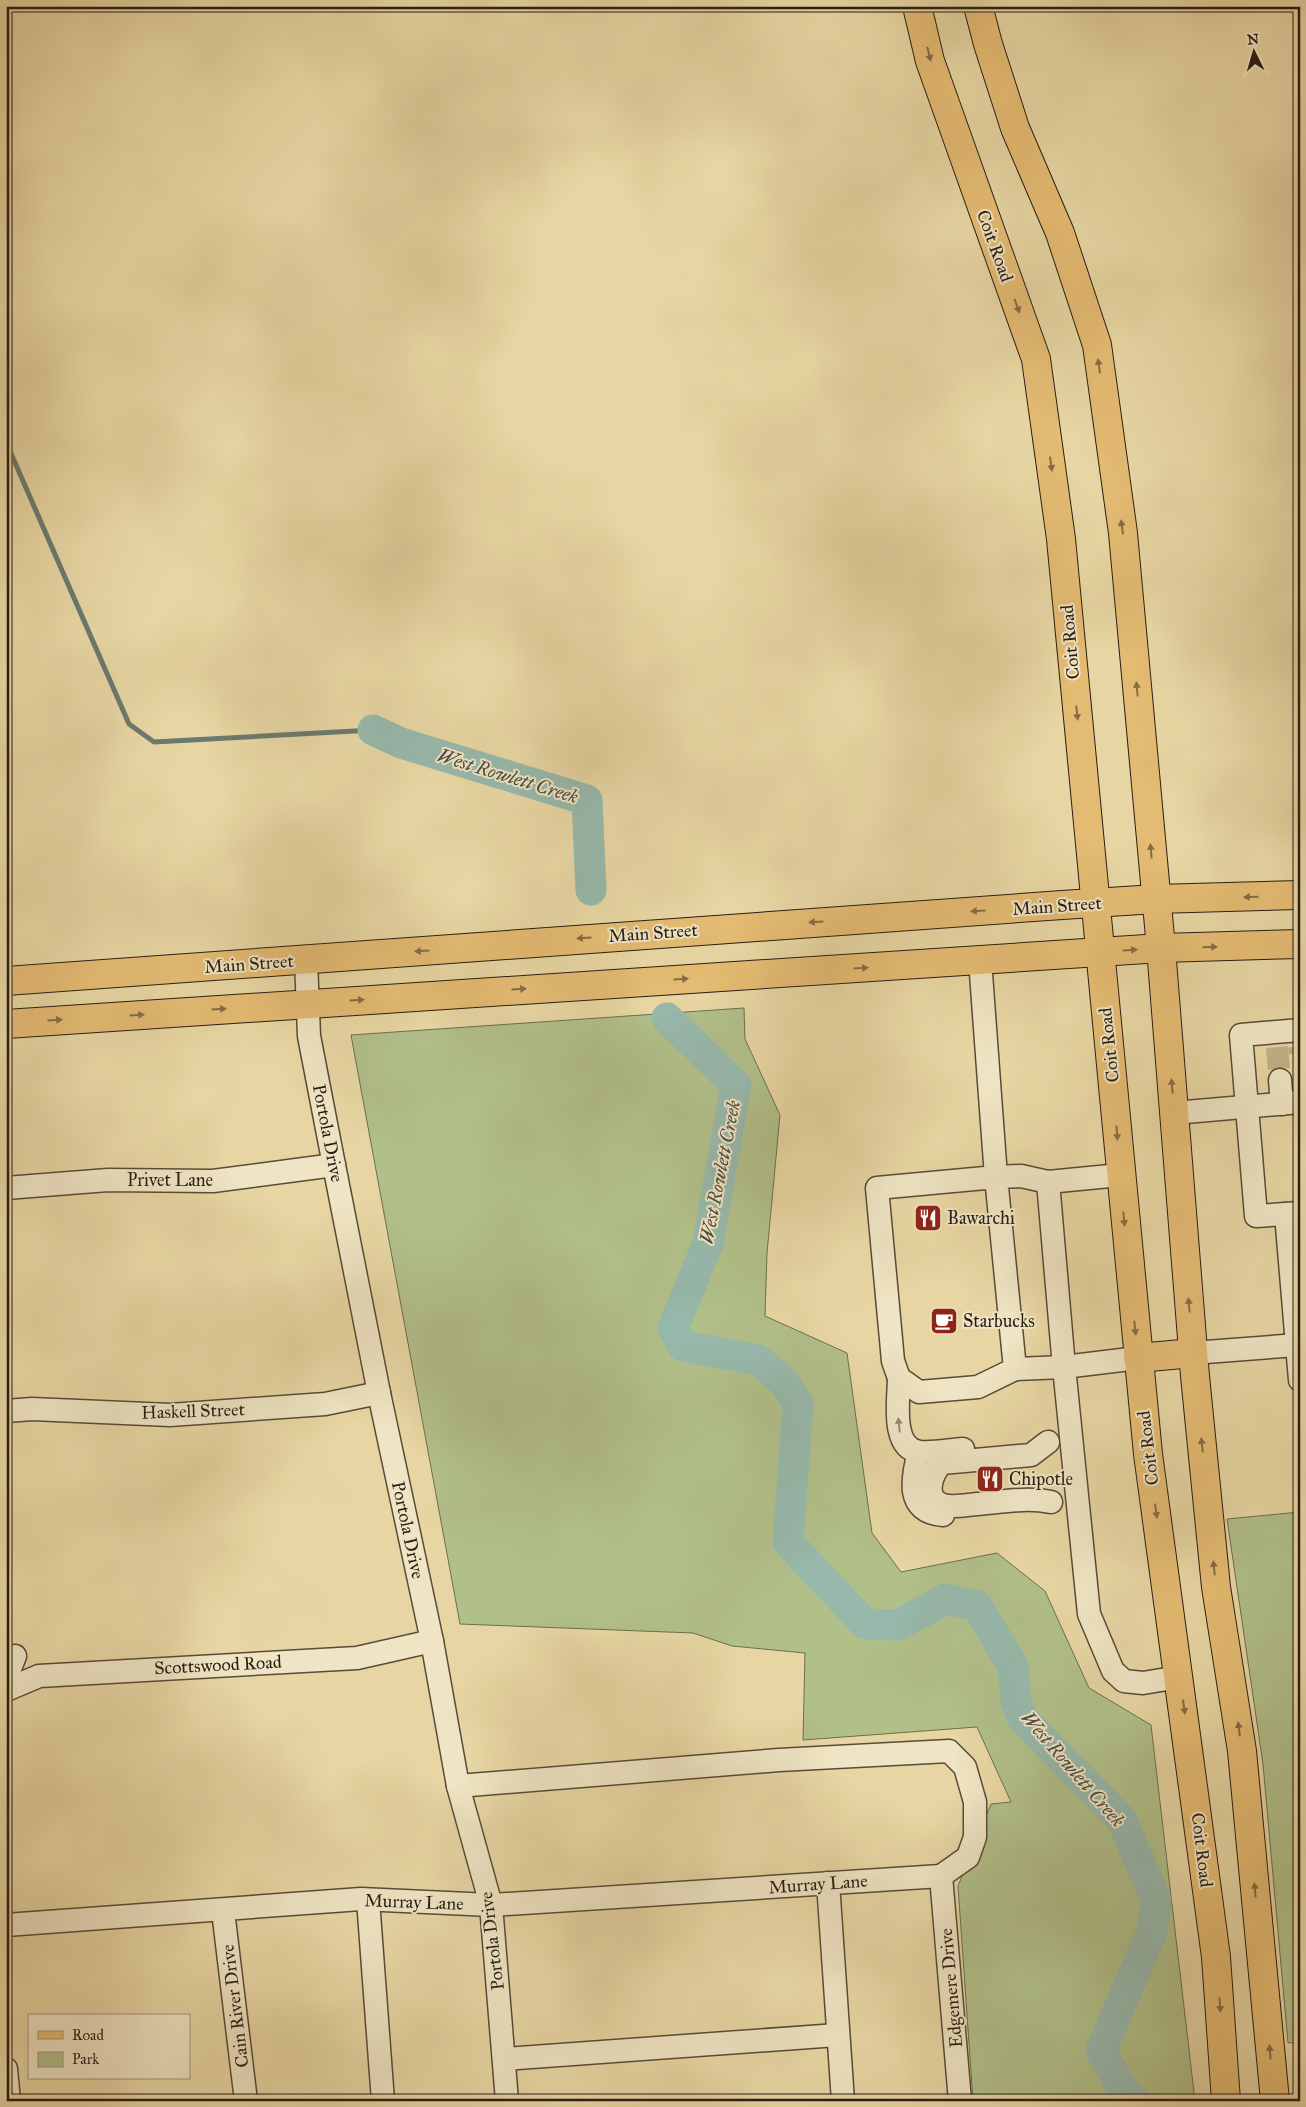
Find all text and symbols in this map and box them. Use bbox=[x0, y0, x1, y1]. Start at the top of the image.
north arrow bbox=[1228, 28, 1278, 78]
text: N bbox=[1246, 31, 1260, 49]
one-way arrow bbox=[925, 46, 933, 61]
street label: Coit Road bbox=[972, 207, 1018, 285]
one-way arrow bbox=[1013, 299, 1021, 314]
one-way arrow bbox=[1095, 358, 1103, 374]
one-way arrow bbox=[1047, 457, 1055, 473]
one-way arrow bbox=[1118, 519, 1126, 535]
street label: Coit Road bbox=[1056, 604, 1084, 680]
one-way arrow bbox=[1132, 681, 1140, 697]
one-way arrow bbox=[1073, 705, 1081, 721]
water label: West Rowlett Creek bbox=[435, 744, 582, 809]
one-way arrow bbox=[1147, 842, 1155, 858]
street label: Main Street bbox=[1012, 892, 1103, 920]
one-way arrow bbox=[1243, 893, 1259, 901]
one-way arrow bbox=[970, 907, 986, 915]
one-way arrow bbox=[808, 918, 824, 926]
street label: Main Street bbox=[608, 919, 699, 947]
one-way arrow bbox=[576, 935, 592, 943]
one-way arrow bbox=[1202, 942, 1218, 950]
one-way arrow bbox=[1123, 945, 1139, 953]
one-way arrow bbox=[414, 947, 430, 955]
street label: Main Street bbox=[204, 950, 295, 978]
one-way arrow bbox=[853, 963, 869, 971]
one-way arrow bbox=[673, 975, 689, 983]
one-way arrow bbox=[511, 985, 527, 993]
one-way arrow bbox=[349, 995, 365, 1003]
one-way arrow bbox=[212, 1004, 228, 1012]
street label: Coit Road bbox=[1094, 1007, 1124, 1083]
one-way arrow bbox=[130, 1010, 146, 1018]
one-way arrow bbox=[47, 1016, 63, 1024]
one-way arrow bbox=[1168, 1078, 1176, 1094]
street label: Portola Drive bbox=[308, 1082, 348, 1184]
water label: West Rowlett Creek bbox=[695, 1098, 745, 1246]
one-way arrow bbox=[1113, 1125, 1121, 1141]
street label: Privet Lane bbox=[127, 1169, 213, 1191]
restaurant icon: Bawarchi bbox=[913, 1203, 943, 1233]
place label: Bawarchi bbox=[947, 1207, 1015, 1229]
one-way arrow bbox=[1121, 1211, 1129, 1227]
one-way arrow bbox=[1185, 1296, 1193, 1312]
cafe icon: Starbucks bbox=[929, 1306, 959, 1336]
place label: Starbucks bbox=[963, 1310, 1035, 1332]
one-way arrow bbox=[1132, 1320, 1140, 1336]
street label: Haskell Street bbox=[141, 1398, 246, 1424]
street label: Coit Road bbox=[1133, 1409, 1163, 1487]
one-way arrow bbox=[895, 1417, 903, 1433]
one-way arrow bbox=[1198, 1437, 1206, 1453]
restaurant icon: Chipotle bbox=[975, 1464, 1005, 1494]
place label: Chipotle bbox=[1009, 1468, 1073, 1490]
street label: Portola Drive bbox=[387, 1479, 429, 1581]
one-way arrow bbox=[1152, 1503, 1160, 1519]
one-way arrow bbox=[1210, 1560, 1218, 1576]
street label: Scottswood Road bbox=[154, 1651, 282, 1679]
one-way arrow bbox=[1180, 1699, 1188, 1715]
water label: West Rowlett Creek bbox=[1016, 1706, 1130, 1832]
one-way arrow bbox=[1235, 1720, 1243, 1736]
street label: Coit Road bbox=[1187, 1811, 1217, 1889]
street label: Murray Lane bbox=[768, 1870, 868, 1898]
one-way arrow bbox=[1251, 1882, 1259, 1898]
street label: Murray Lane bbox=[364, 1889, 464, 1915]
street label: Portola Drive bbox=[475, 1890, 509, 1992]
street label: Edgemere Drive bbox=[935, 1927, 968, 2049]
street label: Cain River Drive bbox=[217, 1943, 253, 2069]
one-way arrow bbox=[1216, 1998, 1224, 2014]
legend bbox=[28, 2014, 190, 2080]
text: Road bbox=[72, 2026, 104, 2044]
one-way arrow bbox=[1266, 2044, 1274, 2060]
text: Park bbox=[72, 2050, 99, 2068]

